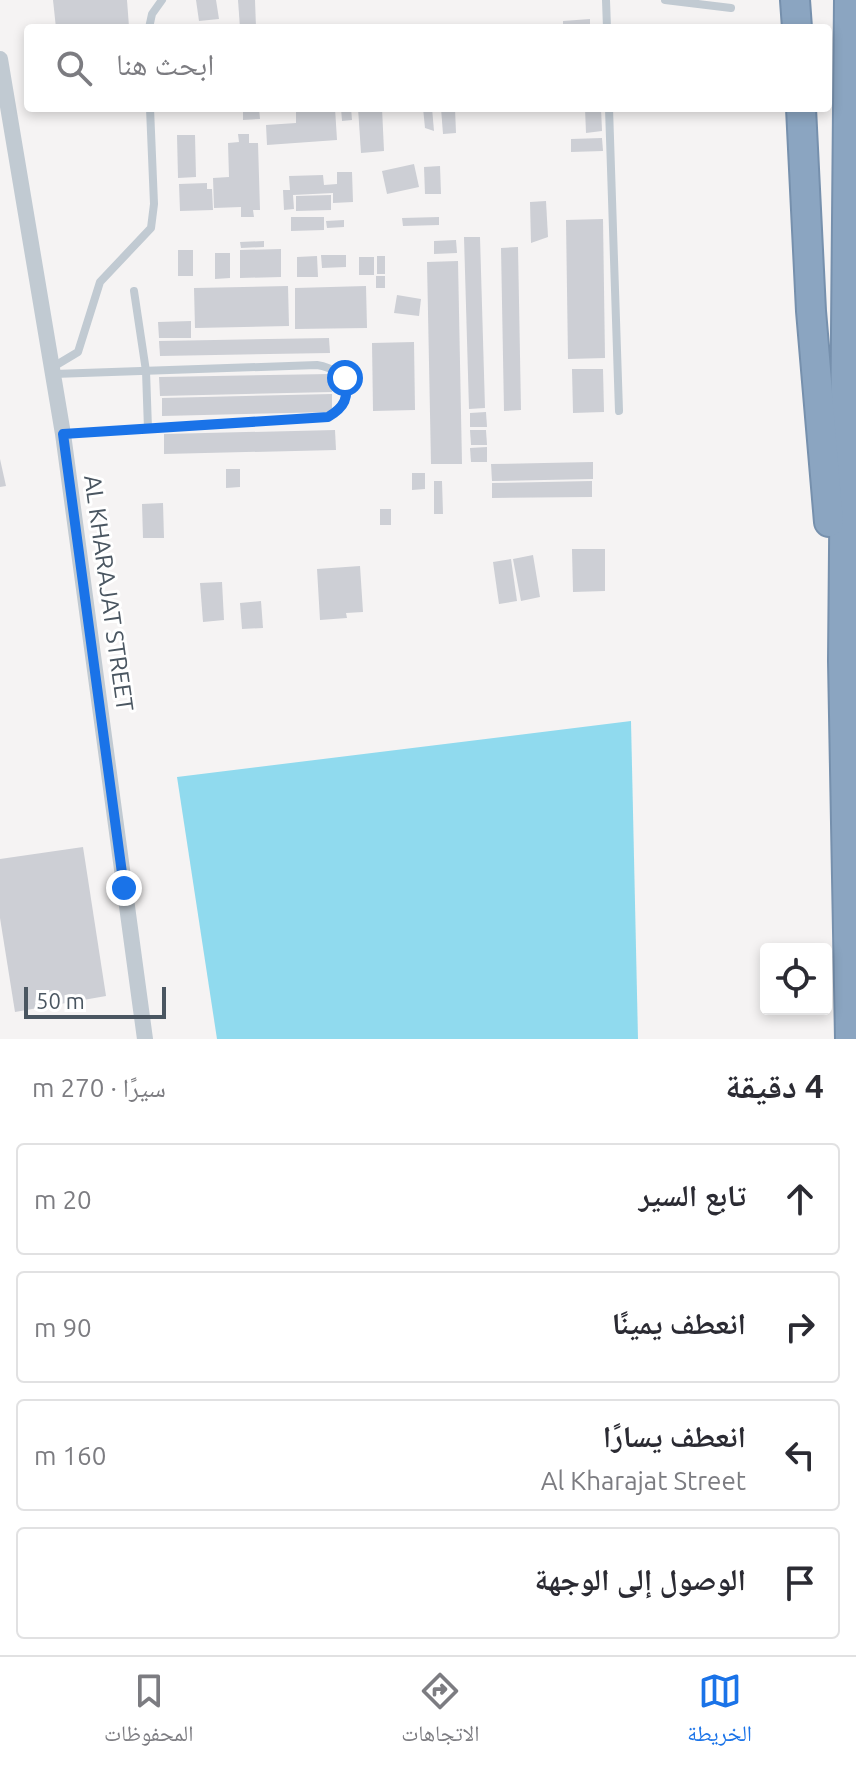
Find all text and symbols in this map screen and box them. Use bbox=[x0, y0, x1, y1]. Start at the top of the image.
search box bbox=[24, 24, 832, 112]
icon: search bbox=[52, 46, 96, 90]
text: ابحث هنا bbox=[116, 47, 214, 81]
route start bbox=[327, 360, 363, 396]
street label: AL KHARAJAT STREET bbox=[79, 473, 139, 713]
route end bbox=[106, 870, 142, 906]
map controls bbox=[760, 943, 832, 1015]
button: locate bbox=[760, 943, 832, 1015]
scale bar bbox=[24, 983, 166, 1019]
text: 50 m bbox=[36, 988, 85, 1013]
text: 4 دقيقة bbox=[725, 1066, 824, 1104]
text: سيرًا · 270 m bbox=[32, 1073, 166, 1102]
icon: ahead bbox=[778, 1177, 822, 1221]
text: تابع السير bbox=[639, 1178, 746, 1212]
text: 20 m bbox=[34, 1185, 92, 1214]
icon: right bbox=[778, 1305, 822, 1349]
text: انعطف يمينًا bbox=[612, 1306, 746, 1340]
text: 90 m bbox=[34, 1313, 92, 1342]
text: انعطف يسارًا bbox=[603, 1419, 746, 1453]
icon: left bbox=[778, 1433, 822, 1477]
text: 160 m bbox=[34, 1441, 106, 1470]
text: Al Kharajat Street bbox=[541, 1466, 746, 1495]
icon: arrive bbox=[778, 1561, 822, 1605]
text: الوصول إلى الوجهة bbox=[535, 1562, 746, 1596]
tab: المحفوظات bbox=[104, 1669, 193, 1755]
tab: الاتجاهات bbox=[401, 1669, 479, 1755]
tab: الخريطة bbox=[687, 1669, 752, 1755]

